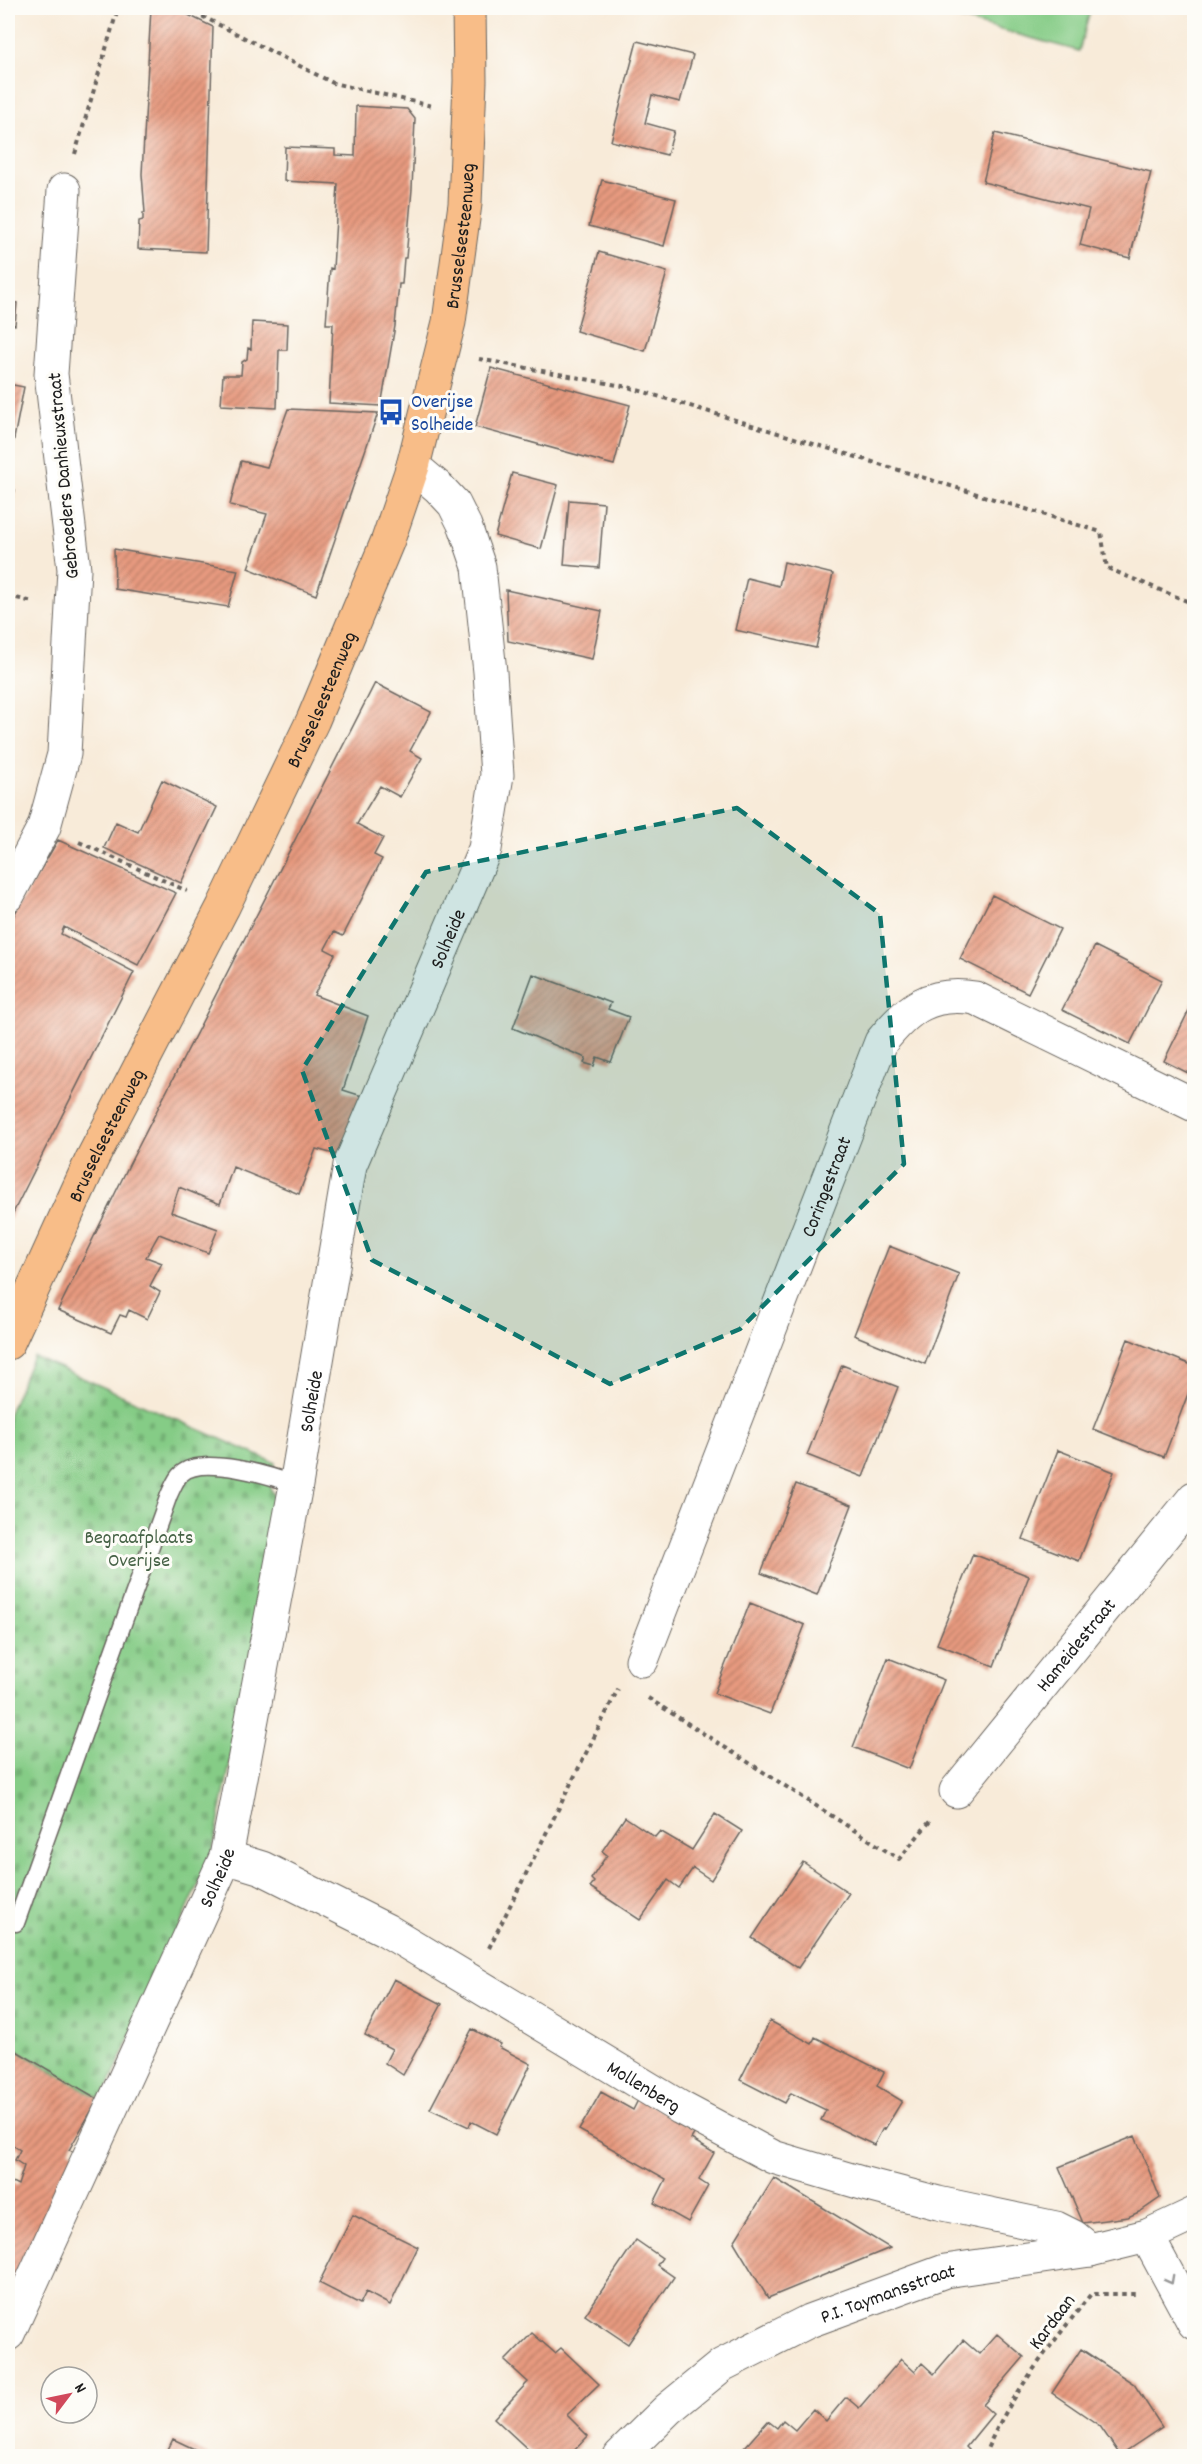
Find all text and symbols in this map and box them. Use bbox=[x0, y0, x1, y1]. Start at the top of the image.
street label: Brusselsesteenweg bbox=[440, 163, 484, 311]
street label: Gebroeders Danhieuxstraat bbox=[42, 371, 88, 580]
place label: Overijse Solheide bbox=[411, 389, 473, 440]
bus stop icon: Overijse Solheide bbox=[376, 397, 406, 427]
street label: Brusselsesteenweg bbox=[281, 628, 365, 773]
street label: Solheide bbox=[424, 905, 475, 974]
street label: Brusselsesteenweg bbox=[63, 1064, 154, 1207]
street label: Coringestraat bbox=[796, 1133, 860, 1242]
street label: Solheide bbox=[294, 1368, 332, 1435]
park label: Begraafplaats Overijse bbox=[85, 1525, 193, 1576]
street label: Hameidestraat bbox=[1031, 1593, 1124, 1699]
street label: Solheide bbox=[194, 1846, 244, 1913]
street label: Mollenberg bbox=[600, 2055, 685, 2122]
street label: P.I. Taymansstraat bbox=[817, 2259, 957, 2333]
one-way arrow bbox=[1163, 2273, 1175, 2284]
street label: Kardaan bbox=[1023, 2289, 1084, 2357]
north arrow bbox=[39, 2365, 99, 2425]
text: N bbox=[68, 2379, 91, 2398]

